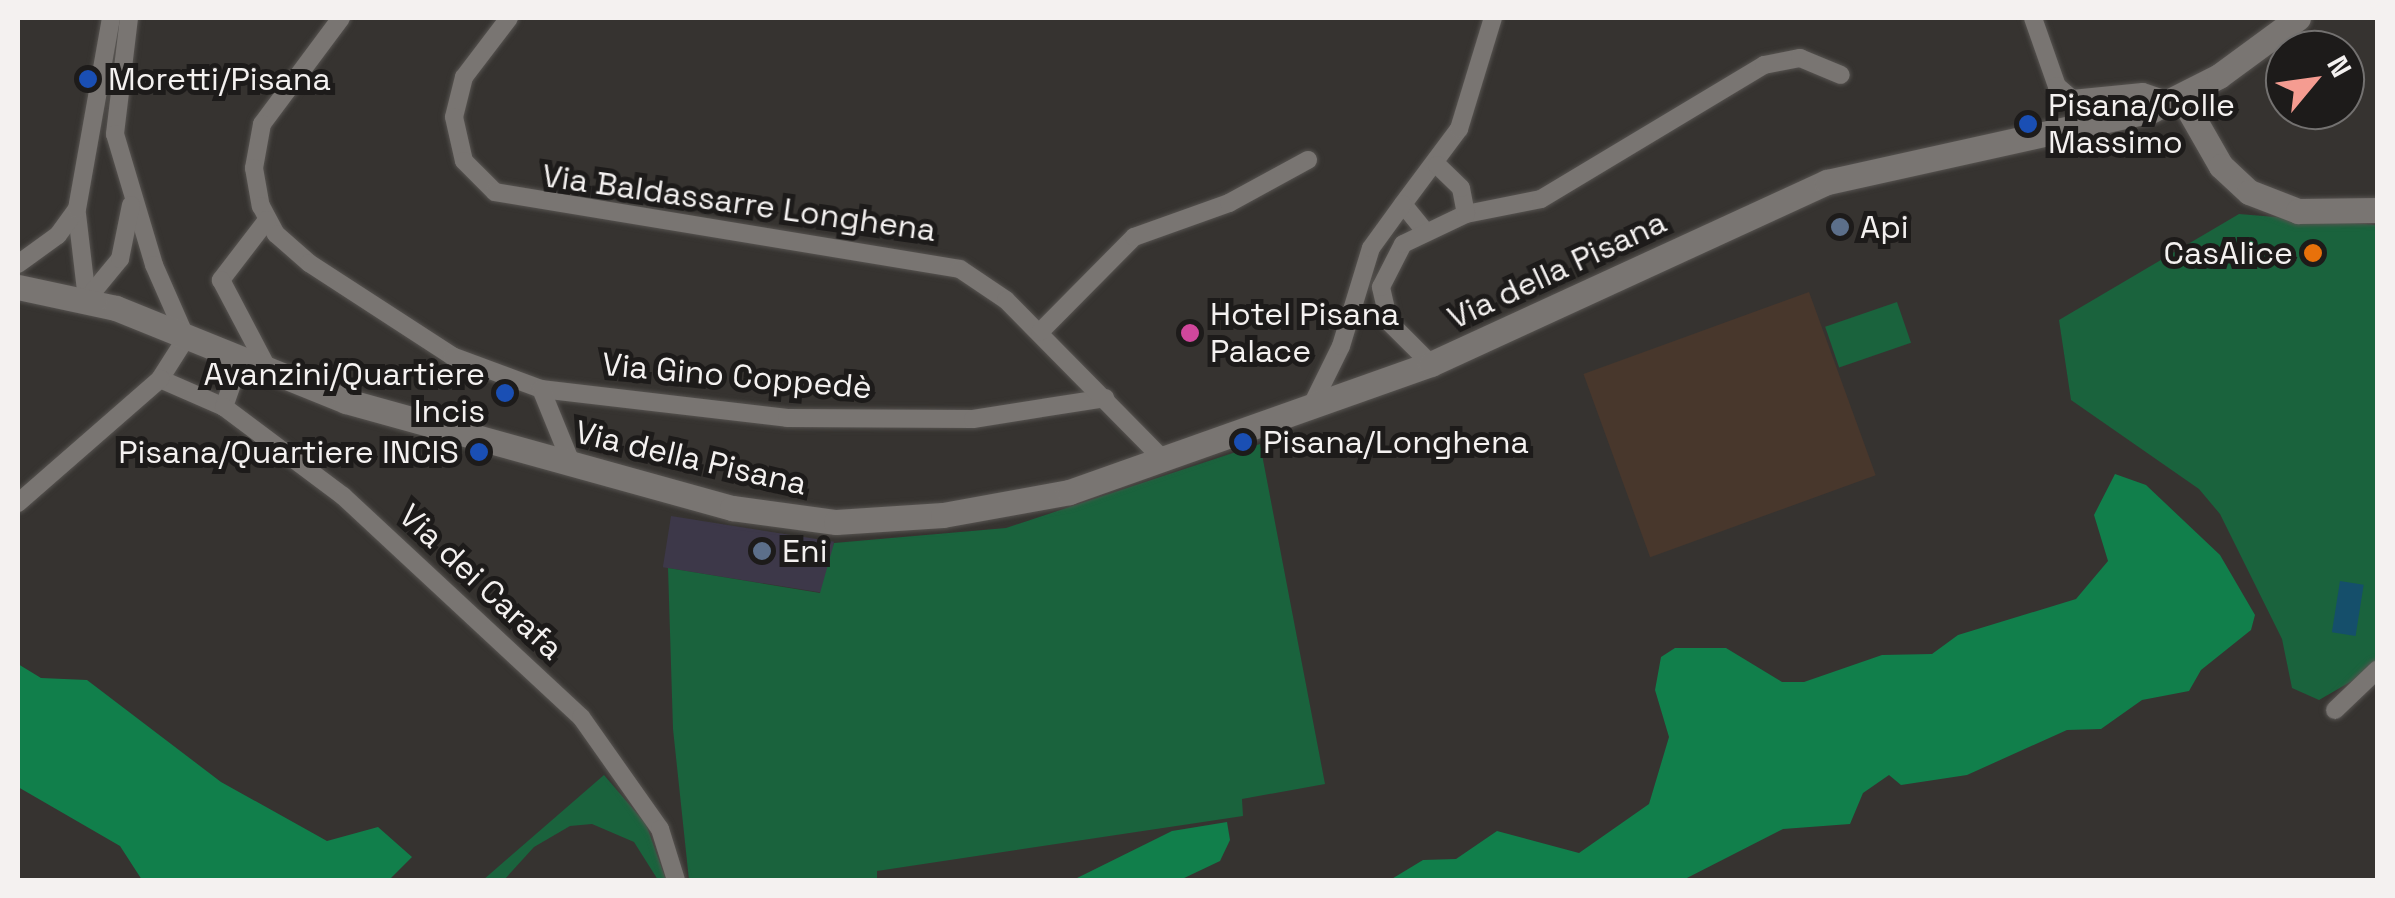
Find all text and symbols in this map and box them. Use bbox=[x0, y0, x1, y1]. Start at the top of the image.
north arrow bbox=[2265, 30, 2365, 130]
text: N bbox=[2319, 49, 2360, 83]
place label: Moretti/Pisana bbox=[108, 60, 331, 98]
marker: Moretti/Pisana bbox=[77, 68, 99, 90]
place label: Pisana/Colle Massimo bbox=[2048, 87, 2235, 162]
marker: Pisana/Colle Massimo bbox=[2017, 113, 2039, 135]
street label: Via Baldassarre Longhena bbox=[540, 156, 938, 250]
street label: Via della Pisana bbox=[1442, 203, 1672, 337]
place label: Api bbox=[1860, 208, 1909, 246]
marker: Api bbox=[1829, 216, 1851, 238]
place label: CasAlice bbox=[2163, 234, 2293, 272]
marker: CasAlice bbox=[2302, 242, 2324, 264]
place label: Hotel Pisana Palace bbox=[1210, 296, 1400, 371]
marker: Hotel Pisana Palace bbox=[1179, 322, 1201, 344]
street label: Via Gino Coppedè bbox=[600, 345, 874, 407]
place label: Avanzini/Quartiere Incis bbox=[203, 356, 485, 431]
marker: Avanzini/Quartiere Incis bbox=[494, 382, 516, 404]
street label: Via della Pisana bbox=[572, 413, 810, 503]
place label: Pisana/Longhena bbox=[1263, 423, 1529, 461]
marker: Pisana/Longhena bbox=[1232, 431, 1254, 453]
place label: Pisana/Quartiere INCIS bbox=[118, 433, 459, 471]
marker: Pisana/Quartiere INCIS bbox=[468, 441, 490, 463]
street label: Via dei Carafa bbox=[391, 496, 571, 668]
place label: Eni bbox=[782, 532, 827, 570]
marker: Eni bbox=[751, 540, 773, 562]

